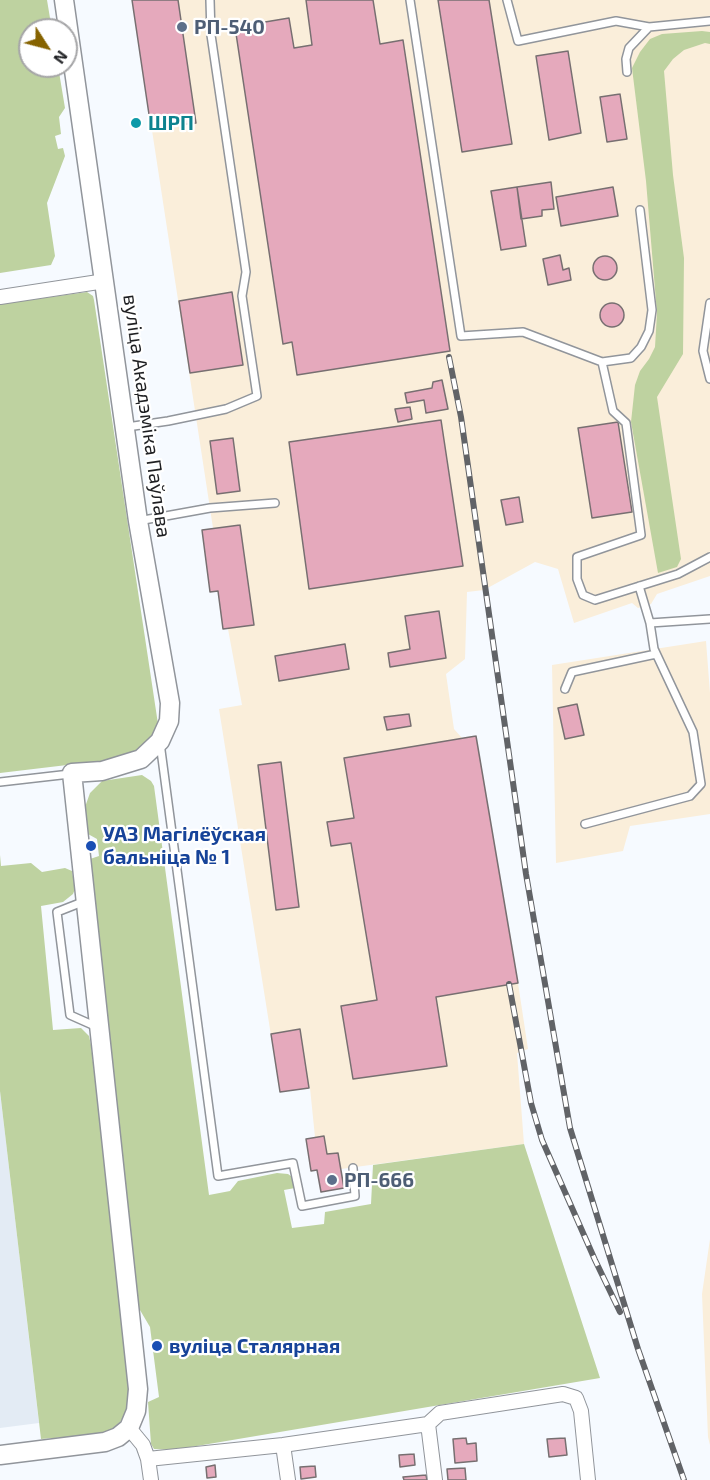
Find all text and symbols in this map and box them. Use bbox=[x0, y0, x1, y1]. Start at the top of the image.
place label: РП-540 bbox=[194, 15, 265, 39]
north arrow bbox=[18, 18, 78, 78]
marker: РП-540 bbox=[175, 20, 189, 34]
text: N bbox=[50, 47, 72, 68]
place label: ШРП bbox=[148, 111, 194, 135]
marker: ШРП bbox=[129, 116, 143, 130]
street label: вуліца Акадэміка Паўлава bbox=[118, 293, 176, 539]
place label: УАЗ Магілёўская бальніца № 1 bbox=[103, 822, 266, 869]
marker: УАЗ Магілёўская бальніца № 1 bbox=[84, 839, 98, 853]
place label: РП-666 bbox=[344, 1168, 414, 1192]
marker: РП-666 bbox=[325, 1173, 339, 1187]
place label: вуліца Сталярная bbox=[169, 1334, 340, 1358]
marker: вуліца Сталярная bbox=[150, 1339, 164, 1353]

